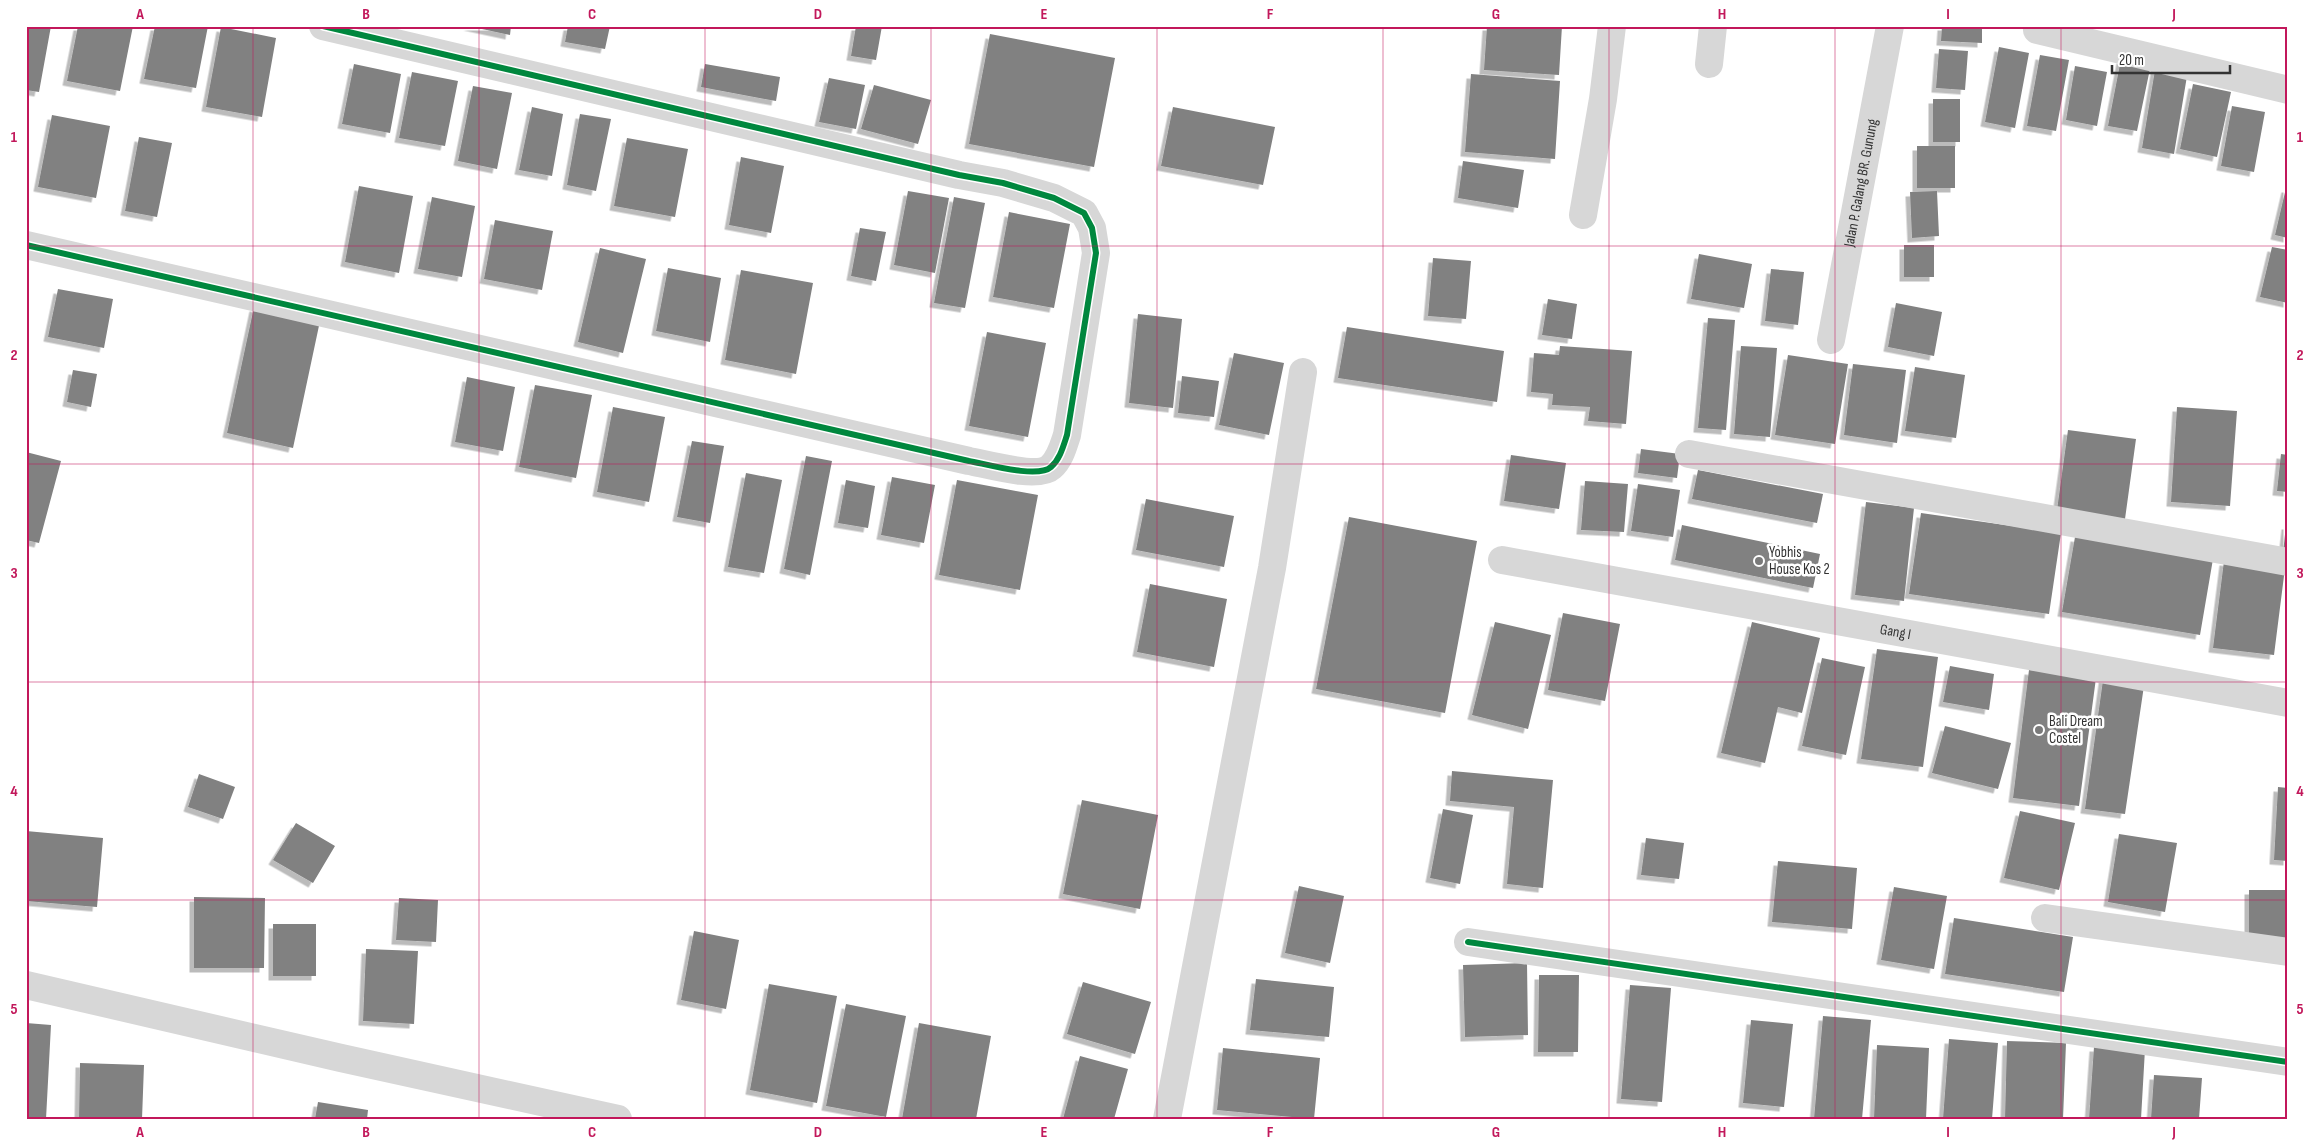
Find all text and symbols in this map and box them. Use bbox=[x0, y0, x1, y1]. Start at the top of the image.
text: A bbox=[135, 5, 144, 24]
text: B bbox=[362, 5, 370, 24]
text: C bbox=[588, 5, 596, 24]
text: D bbox=[814, 5, 822, 24]
text: E bbox=[1041, 5, 1048, 24]
text: F bbox=[1267, 5, 1274, 24]
text: G bbox=[1492, 5, 1500, 24]
text: H bbox=[1718, 5, 1726, 24]
text: I bbox=[1946, 5, 1950, 24]
text: J bbox=[2171, 5, 2176, 24]
scale bar bbox=[2112, 42, 2229, 74]
text: 20 m bbox=[2119, 51, 2144, 70]
street label: Jalan P. Galang BR. Gunung bbox=[1839, 117, 1882, 249]
text: 1 bbox=[11, 128, 18, 147]
text: 1 bbox=[2297, 128, 2304, 147]
text: 2 bbox=[10, 346, 18, 365]
text: 2 bbox=[2296, 346, 2304, 365]
place label: Yobhis House Kos 2 bbox=[1769, 543, 1830, 579]
marker: Yobhis House Kos 2 bbox=[1753, 555, 1765, 567]
text: 3 bbox=[10, 564, 18, 583]
text: 3 bbox=[2296, 564, 2304, 583]
street label: Gang I bbox=[1879, 619, 1913, 644]
place label: Bali Dream Costel bbox=[2049, 712, 2103, 748]
marker: Bali Dream Costel bbox=[2033, 724, 2045, 736]
text: 4 bbox=[10, 782, 18, 801]
text: 4 bbox=[2296, 782, 2304, 801]
text: 5 bbox=[10, 1000, 18, 1019]
text: 5 bbox=[2296, 1000, 2304, 1019]
text: A bbox=[135, 1123, 144, 1142]
text: B bbox=[362, 1123, 370, 1142]
text: C bbox=[588, 1123, 596, 1142]
text: D bbox=[814, 1123, 822, 1142]
text: E bbox=[1041, 1123, 1048, 1142]
text: F bbox=[1267, 1123, 1274, 1142]
text: G bbox=[1492, 1123, 1500, 1142]
text: H bbox=[1718, 1123, 1726, 1142]
text: I bbox=[1946, 1123, 1950, 1142]
text: J bbox=[2171, 1123, 2176, 1142]

